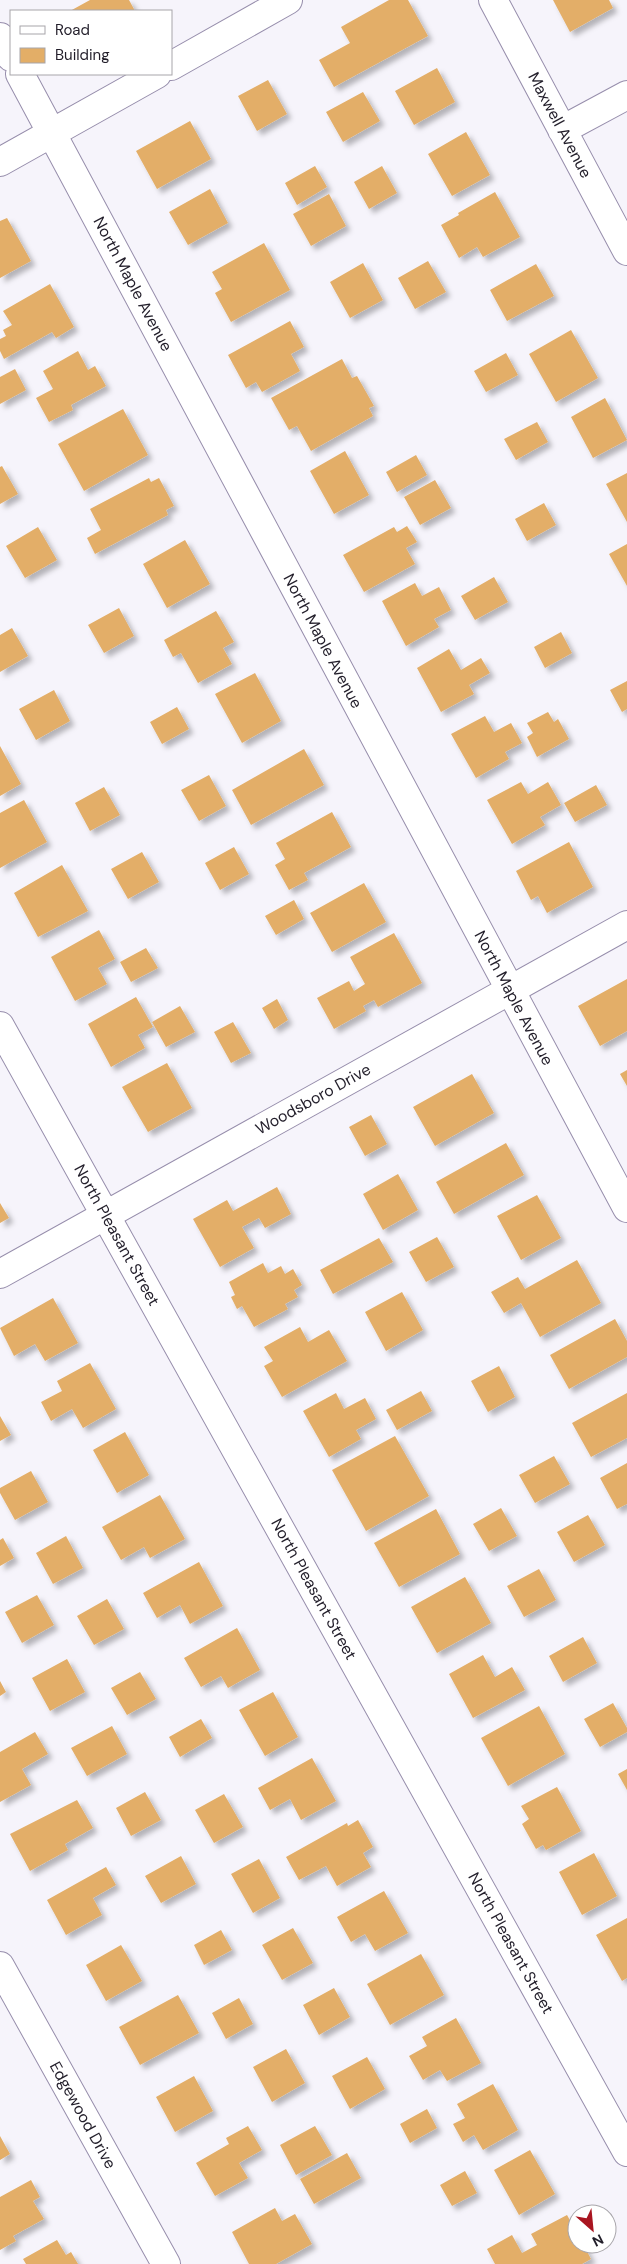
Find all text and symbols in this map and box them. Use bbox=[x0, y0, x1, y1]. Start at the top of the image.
legend bbox=[10, 10, 172, 75]
text: Road bbox=[55, 20, 90, 40]
text: Building bbox=[55, 45, 110, 65]
street label: Maxwell Avenue bbox=[523, 68, 597, 182]
street label: North Maple Avenue bbox=[89, 213, 177, 355]
street label: North Maple Avenue bbox=[279, 570, 367, 712]
street label: North Maple Avenue bbox=[470, 927, 558, 1069]
street label: Woodsboro Drive bbox=[252, 1059, 374, 1139]
street label: North Pleasant Street bbox=[69, 1161, 165, 1309]
street label: North Pleasant Street bbox=[266, 1515, 362, 1663]
street label: North Pleasant Street bbox=[463, 1869, 559, 2017]
street label: Edgewood Drive bbox=[45, 2058, 121, 2172]
north arrow bbox=[567, 2204, 617, 2254]
text: N bbox=[589, 2230, 607, 2251]

